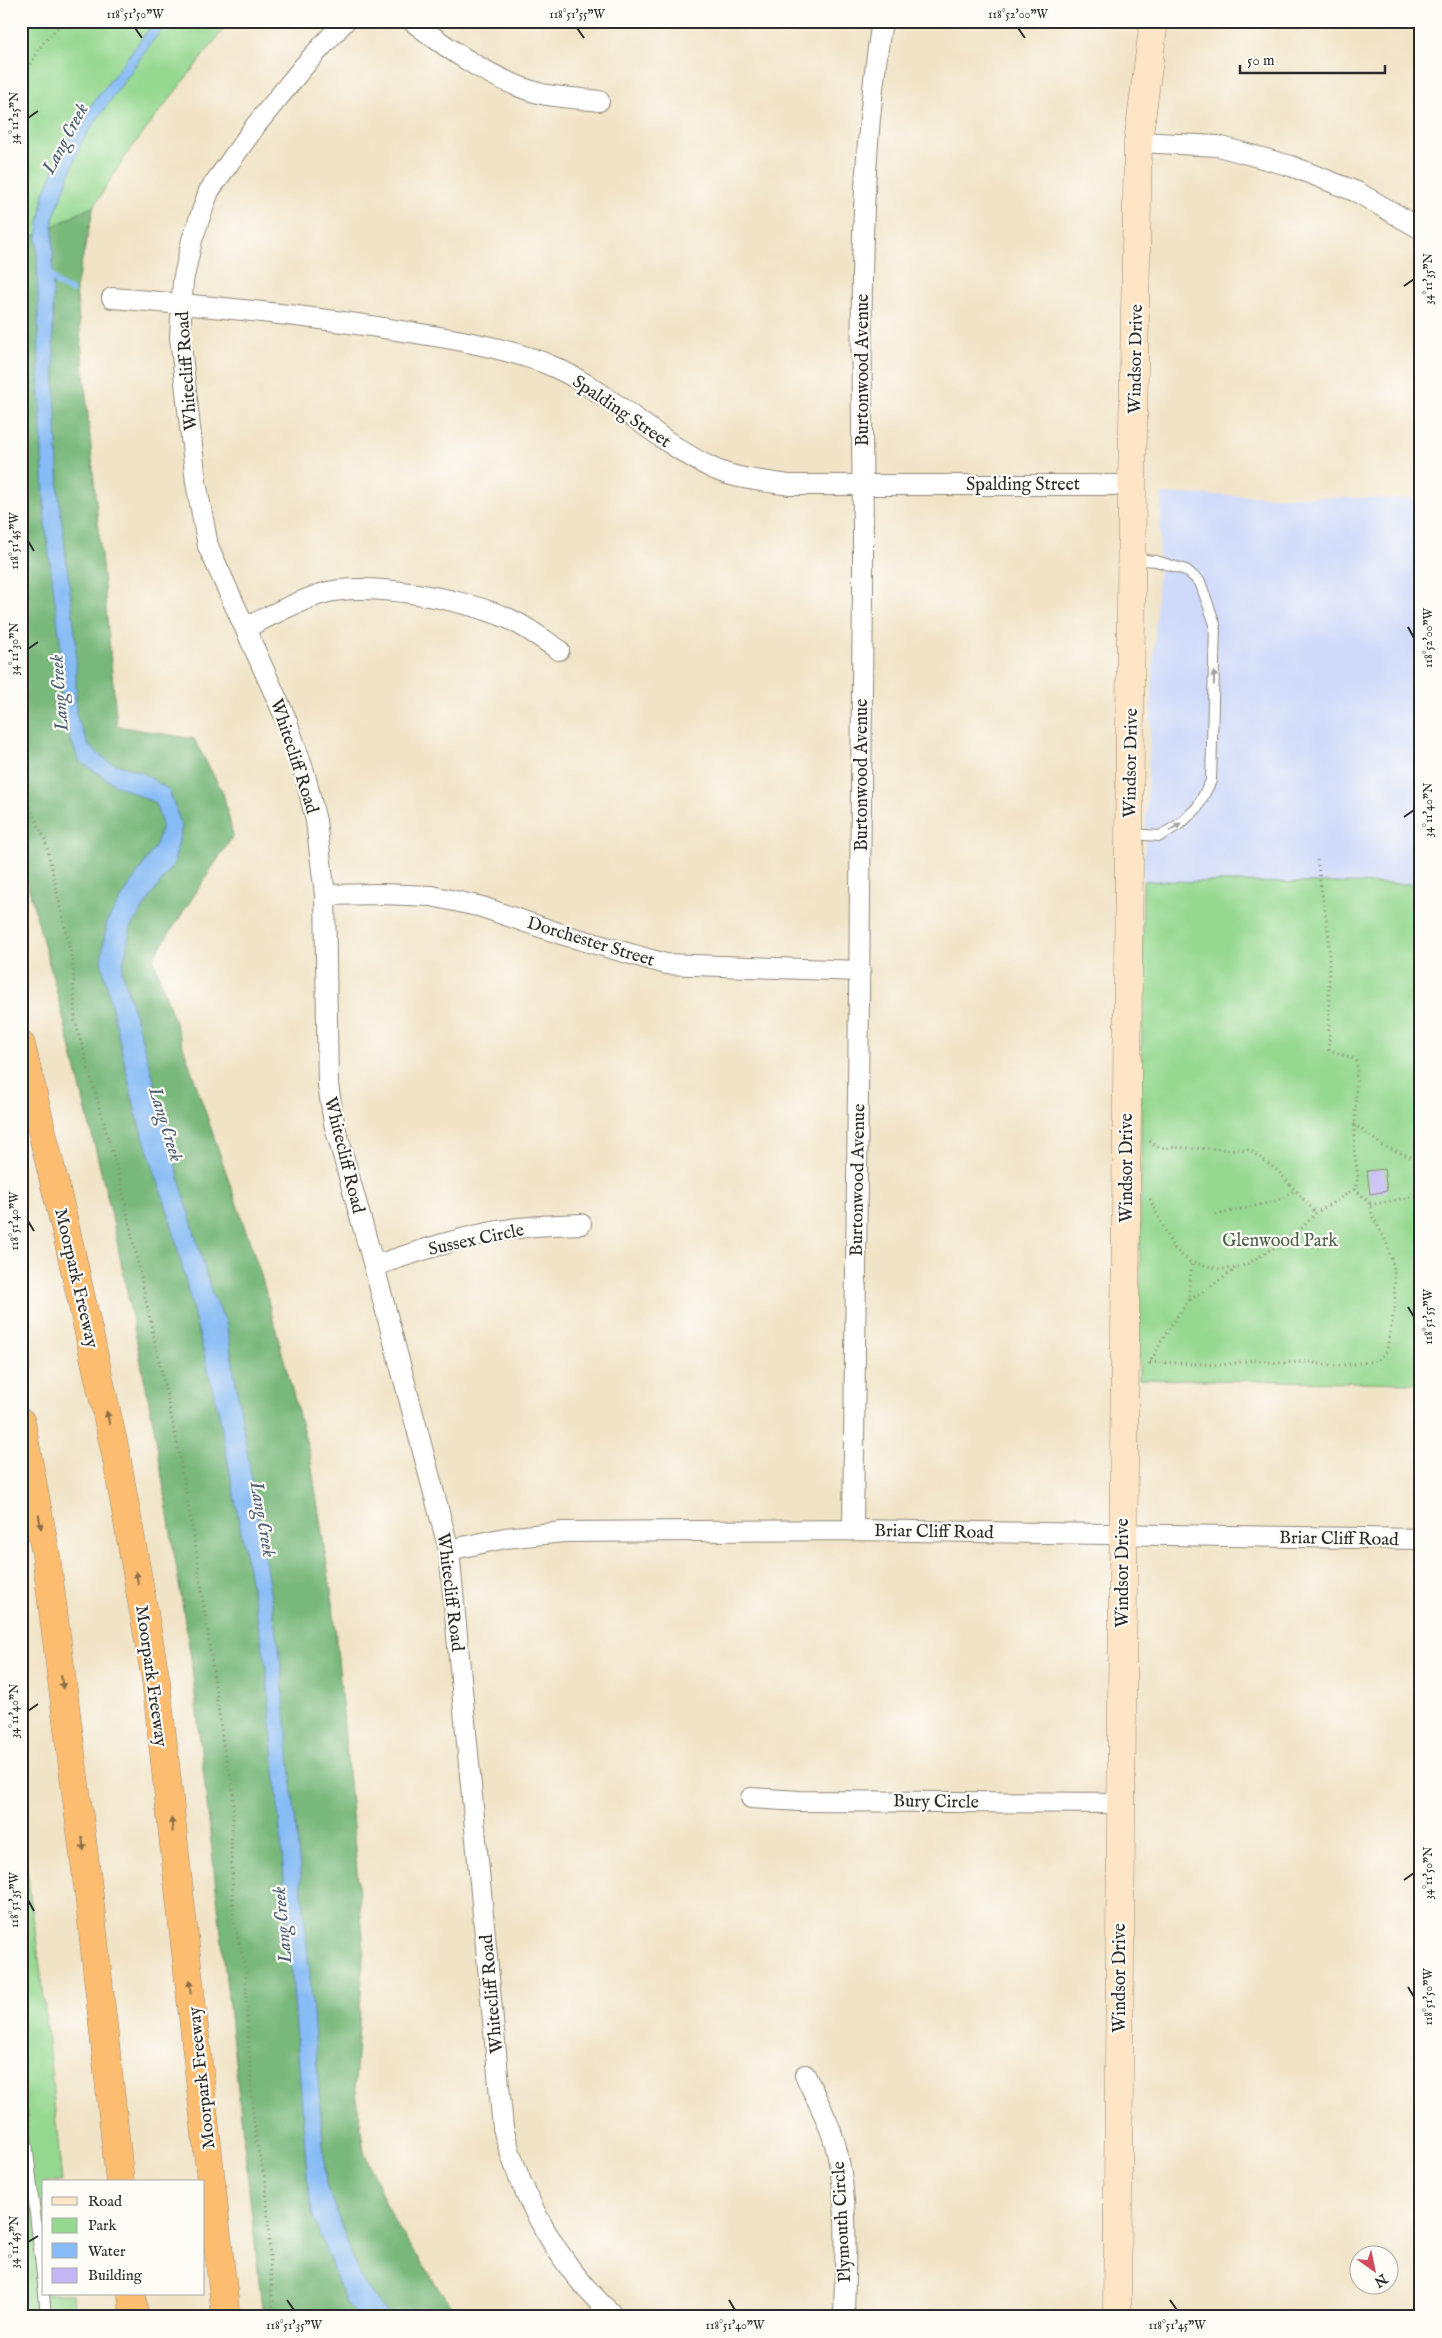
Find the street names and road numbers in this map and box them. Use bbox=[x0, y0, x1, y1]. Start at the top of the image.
street label: Burtonwood Avenue bbox=[852, 294, 875, 446]
street label: Windsor Drive bbox=[1124, 304, 1149, 414]
street label: Whitecliff Road bbox=[172, 310, 203, 431]
street label: Spalding Street bbox=[567, 371, 675, 454]
street label: Spalding Street bbox=[966, 474, 1080, 497]
street label: Whitecliff Road bbox=[264, 696, 323, 817]
street label: Burtonwood Avenue bbox=[851, 699, 874, 851]
street label: Windsor Drive bbox=[1119, 708, 1144, 818]
street label: Dorchester Street bbox=[524, 912, 657, 973]
street label: Whitecliff Road bbox=[318, 1095, 369, 1217]
street label: Burtonwood Avenue bbox=[846, 1104, 871, 1257]
street label: Windsor Drive bbox=[1116, 1113, 1139, 1223]
street label: Moorpark Freeway bbox=[48, 1206, 103, 1351]
street label: Sussex Circle bbox=[426, 1219, 526, 1262]
street label: Windsor Drive bbox=[1112, 1518, 1135, 1628]
street label: Briar Cliff Road bbox=[874, 1520, 994, 1545]
street label: Briar Cliff Road bbox=[1279, 1527, 1399, 1552]
street label: Whitecliff Road bbox=[431, 1531, 468, 1653]
street label: Moorpark Freeway bbox=[129, 1604, 172, 1749]
street label: Bury Circle bbox=[893, 1790, 979, 1815]
street label: Windsor Drive bbox=[1109, 1923, 1132, 2033]
street label: Whitecliff Road bbox=[476, 1933, 509, 2054]
street label: Moorpark Freeway bbox=[184, 2005, 221, 2150]
street label: Plymouth Circle bbox=[828, 2161, 857, 2283]

